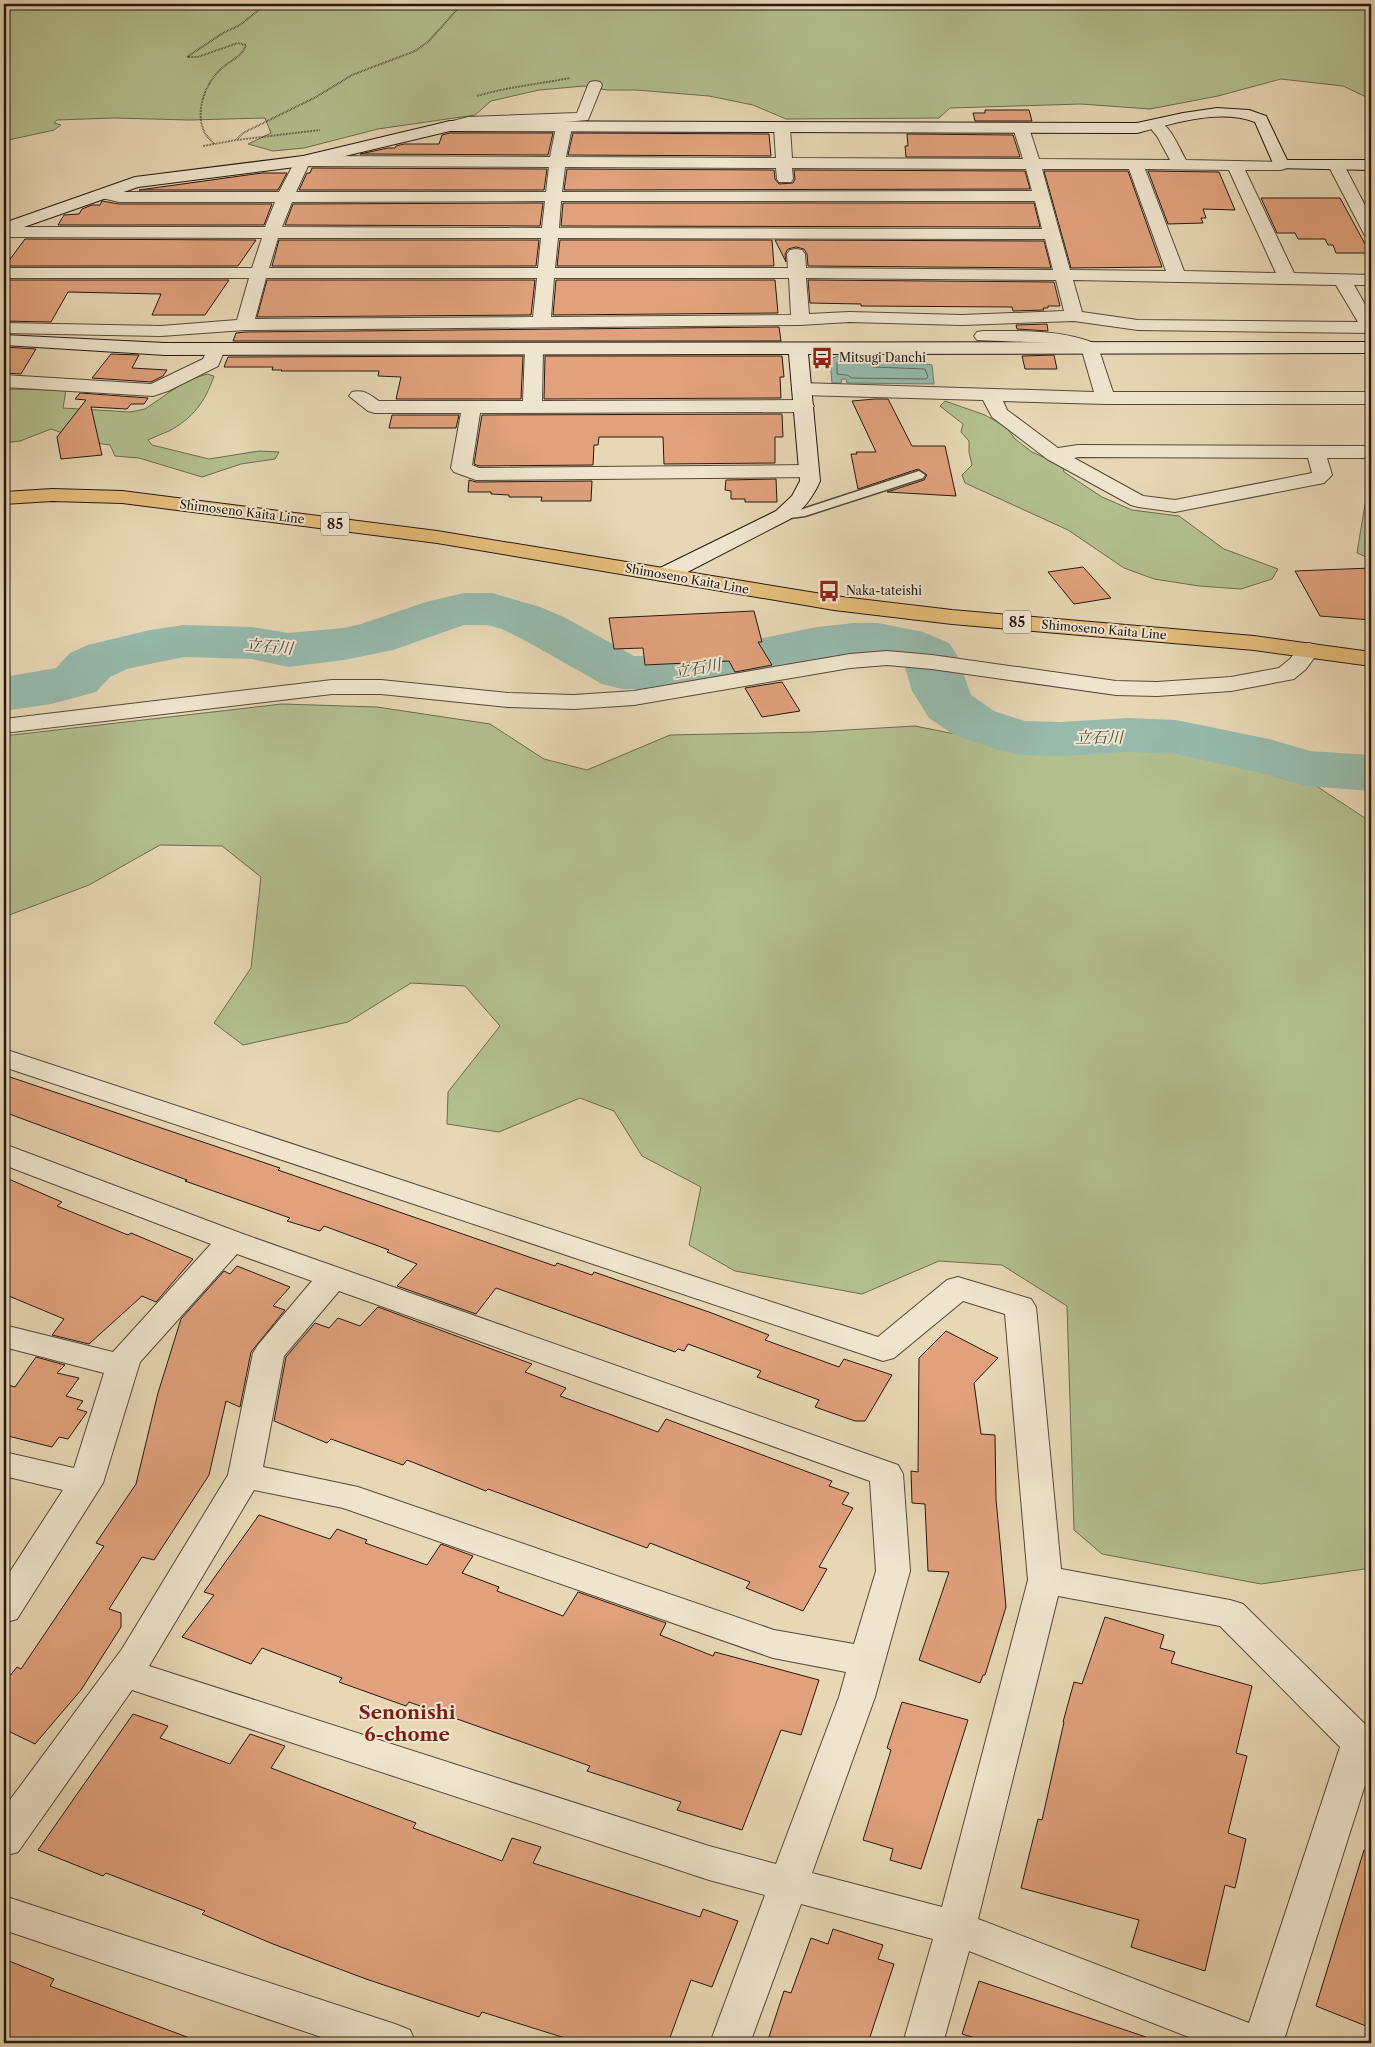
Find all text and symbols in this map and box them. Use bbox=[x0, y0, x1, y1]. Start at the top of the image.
bus stop icon: Mitsugi Danchi bbox=[809, 345, 835, 371]
place label: Mitsugi Danchi bbox=[839, 350, 926, 365]
street label: Shimoseno Kaita Line bbox=[179, 496, 306, 527]
road number: 85 bbox=[321, 512, 349, 536]
street label: Shimoseno Kaita Line bbox=[624, 560, 751, 597]
bus stop icon: Naka-tateishi bbox=[816, 578, 842, 604]
place label: Naka-tateishi bbox=[846, 583, 922, 598]
road number: 85 bbox=[1003, 610, 1031, 634]
street label: Shimoseno Kaita Line bbox=[1041, 617, 1168, 642]
water label: 立石川 bbox=[244, 634, 296, 658]
water label: 立石川 bbox=[672, 654, 724, 682]
water label: 立石川 bbox=[1075, 727, 1125, 747]
district label: Senonishi 6-chome bbox=[358, 1701, 456, 1746]

